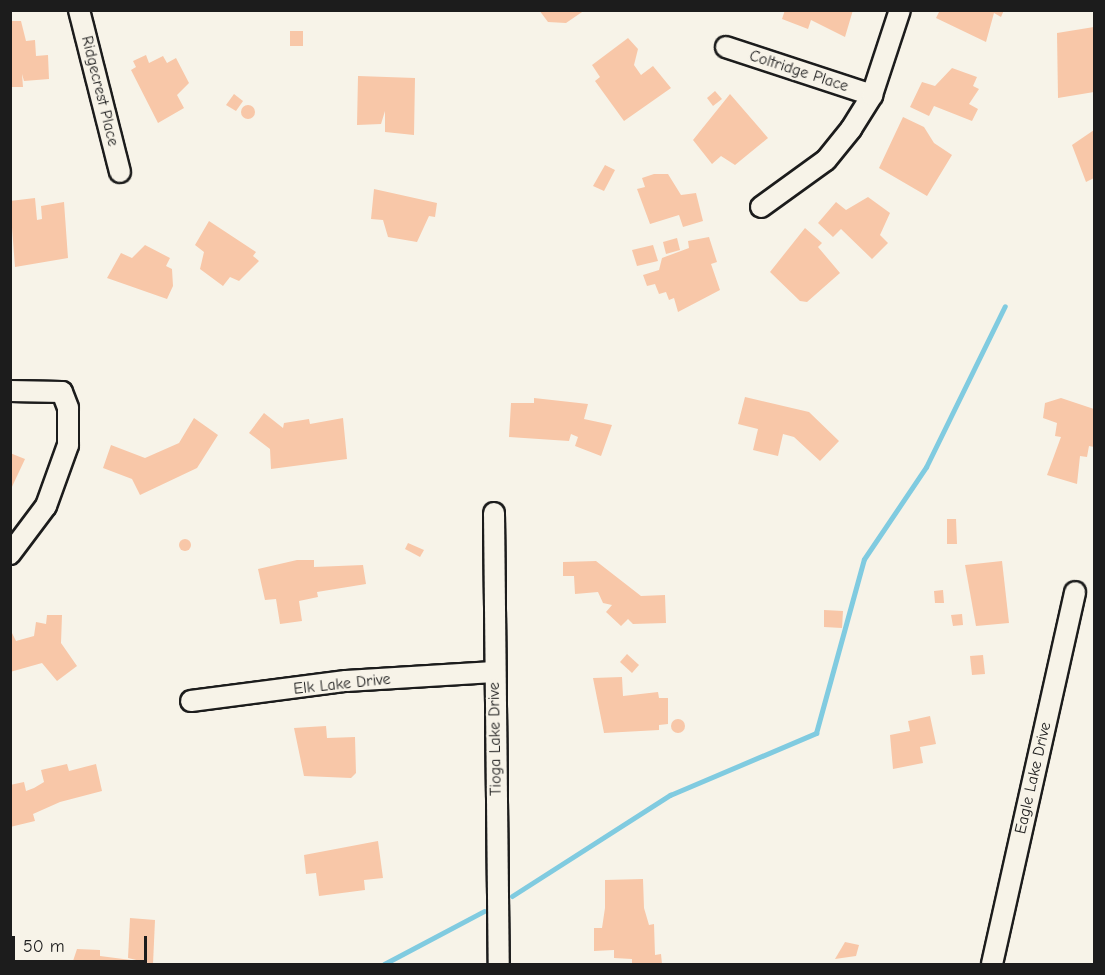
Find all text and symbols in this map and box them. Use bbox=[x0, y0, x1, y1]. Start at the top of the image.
street label: Ridgecrest Place bbox=[77, 34, 123, 148]
street label: Coltridge Place bbox=[747, 46, 851, 96]
street label: Elk Lake Drive bbox=[293, 669, 391, 699]
street label: Tioga Lake Drive bbox=[484, 682, 506, 796]
street label: Eagle Lake Drive bbox=[1011, 720, 1055, 836]
scale bar bbox=[15, 924, 150, 962]
text: 50 m bbox=[23, 936, 65, 957]

